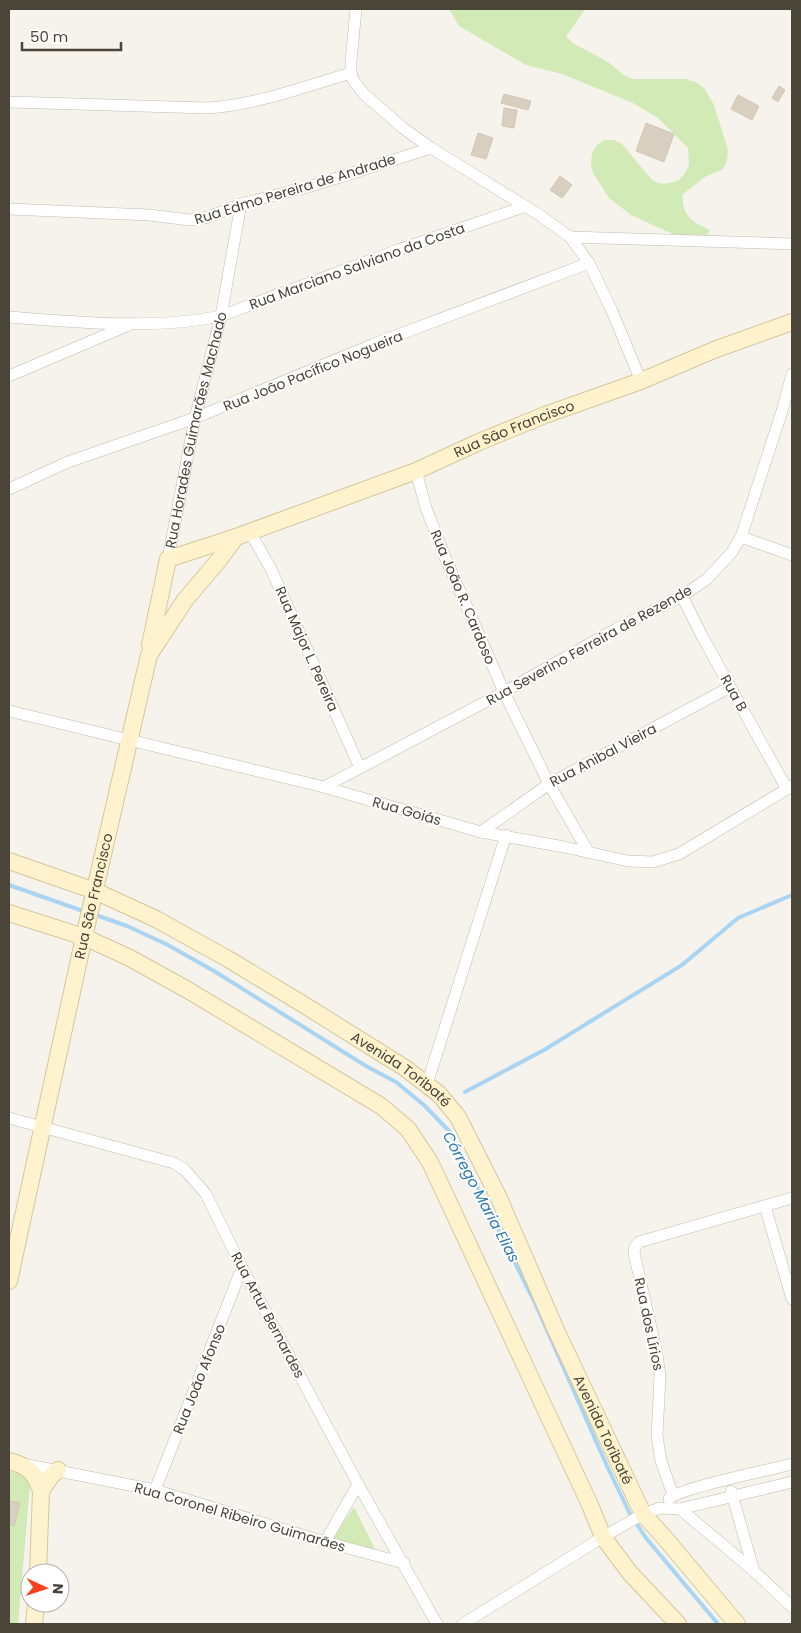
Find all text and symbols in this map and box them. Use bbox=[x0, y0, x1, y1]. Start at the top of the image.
scale bar bbox=[22, 20, 121, 52]
text: 50 m bbox=[30, 26, 68, 47]
street label: Rua Edmo Pereira de Andrade bbox=[192, 149, 398, 229]
street label: Rua Marciano Salviano da Costa bbox=[246, 218, 468, 314]
street label: Rua Horades Guimarães Machado bbox=[160, 310, 232, 550]
street label: Rua João Pacífico Nogueira bbox=[220, 326, 406, 416]
street label: Rua São Francisco bbox=[451, 395, 577, 462]
street label: Rua João R. Cardoso bbox=[426, 527, 500, 667]
street label: Rua Severino Ferreira de Rezende bbox=[483, 580, 696, 710]
street label: Rua Major L. Pereira bbox=[270, 583, 344, 715]
street label: Rua B bbox=[716, 671, 752, 715]
street label: Rua Anibal Vieira bbox=[546, 718, 660, 792]
street label: Rua Goiás bbox=[370, 792, 444, 830]
street label: Rua São Francisco bbox=[69, 831, 118, 961]
street label: Avenida Toribaté bbox=[347, 1027, 456, 1112]
water label: Córrego Maria Elias bbox=[438, 1127, 525, 1266]
street label: Rua Artur Bernardes bbox=[226, 1249, 310, 1381]
street label: Rua dos Lírios bbox=[629, 1276, 669, 1372]
street label: Rua João Afonso bbox=[168, 1321, 230, 1437]
street label: Avenida Toribaté bbox=[569, 1372, 638, 1488]
street label: Rua Coronel Ribeiro Guimarães bbox=[132, 1477, 348, 1557]
north arrow bbox=[20, 1563, 70, 1613]
text: N bbox=[48, 1583, 68, 1594]

